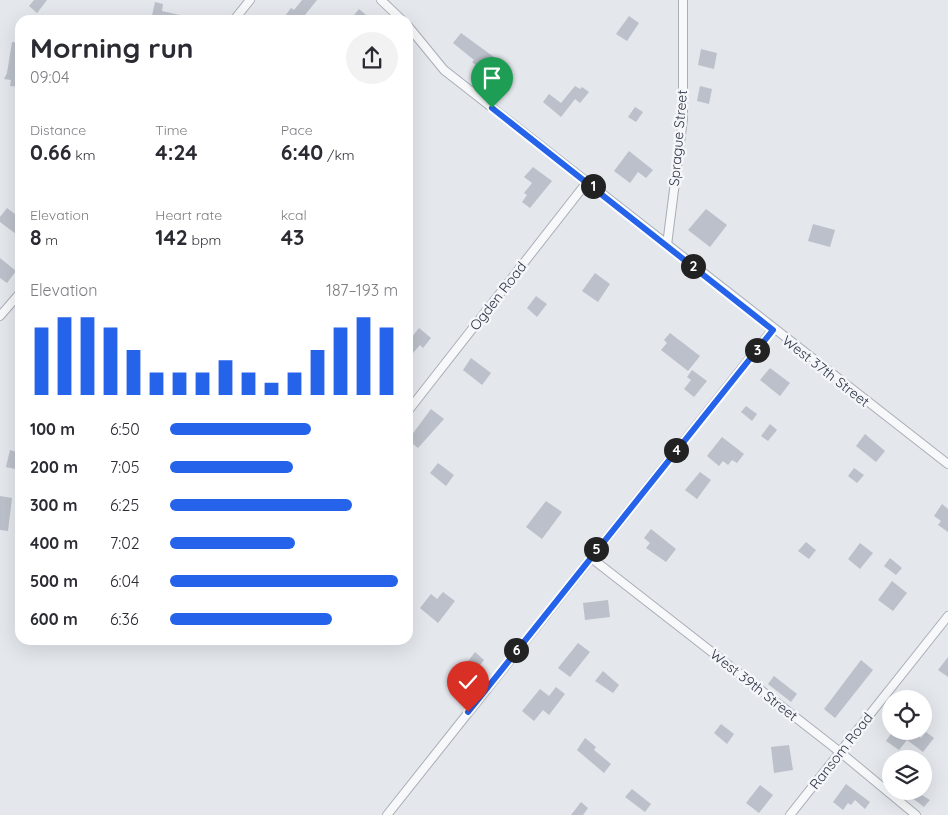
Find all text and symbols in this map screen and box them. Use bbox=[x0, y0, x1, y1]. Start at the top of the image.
text: Morning run bbox=[30, 30, 194, 65]
button: share bbox=[346, 32, 398, 84]
pin bbox=[471, 57, 513, 108]
icon: arrive bbox=[478, 64, 506, 92]
text: 09:04 bbox=[30, 67, 69, 87]
street label: Sprague Street bbox=[665, 89, 691, 187]
text: Distance bbox=[30, 121, 86, 139]
text: Time bbox=[155, 121, 187, 139]
text: Pace bbox=[281, 121, 313, 139]
text: 0.66 bbox=[30, 139, 71, 165]
text: 4:24 bbox=[155, 139, 198, 165]
text: 6:40 bbox=[281, 139, 323, 165]
text: km bbox=[71, 146, 95, 164]
text: /km bbox=[323, 146, 355, 164]
pin: 1 bbox=[580, 174, 606, 198]
text: 1 bbox=[591, 177, 596, 195]
text: Elevation bbox=[30, 206, 89, 224]
text: Heart rate bbox=[155, 206, 222, 224]
text: kcal bbox=[281, 206, 307, 224]
text: 8 bbox=[30, 224, 42, 250]
text: 142 bbox=[155, 224, 188, 250]
text: 43 bbox=[281, 224, 304, 250]
text: m bbox=[42, 231, 58, 249]
text: bpm bbox=[188, 231, 221, 249]
pin: 2 bbox=[680, 254, 706, 278]
text: 2 bbox=[690, 257, 697, 275]
street label: Ogden Road bbox=[466, 258, 530, 334]
text: Elevation bbox=[30, 280, 97, 300]
text: 187–193 m bbox=[326, 280, 398, 300]
street label: West 37th Street bbox=[779, 331, 873, 411]
pin: 3 bbox=[744, 338, 770, 362]
text: 3 bbox=[754, 341, 761, 359]
text: 100 m bbox=[30, 419, 75, 439]
text: 6:50 bbox=[110, 419, 140, 439]
pin: 4 bbox=[664, 438, 688, 462]
text: 4 bbox=[672, 441, 681, 459]
text: 200 m bbox=[30, 457, 78, 477]
text: 7:05 bbox=[110, 457, 139, 477]
text: 300 m bbox=[30, 495, 77, 515]
text: 6:25 bbox=[110, 495, 139, 515]
text: 400 m bbox=[30, 533, 78, 553]
text: 7:02 bbox=[110, 533, 140, 553]
pin: 5 bbox=[584, 536, 608, 562]
text: 5 bbox=[592, 540, 601, 558]
text: 500 m bbox=[30, 571, 78, 591]
text: 6:04 bbox=[110, 571, 140, 591]
text: 600 m bbox=[30, 609, 78, 629]
text: 6:36 bbox=[110, 609, 139, 629]
pin: 6 bbox=[504, 638, 528, 662]
text: 6 bbox=[513, 641, 520, 659]
street label: West 39th Street bbox=[707, 645, 802, 725]
pin bbox=[447, 661, 489, 712]
icon: check bbox=[454, 668, 482, 696]
map controls bbox=[882, 690, 932, 800]
button: locate bbox=[882, 690, 932, 740]
street label: Ransom Road bbox=[805, 709, 877, 793]
button: layers bbox=[882, 750, 932, 800]

